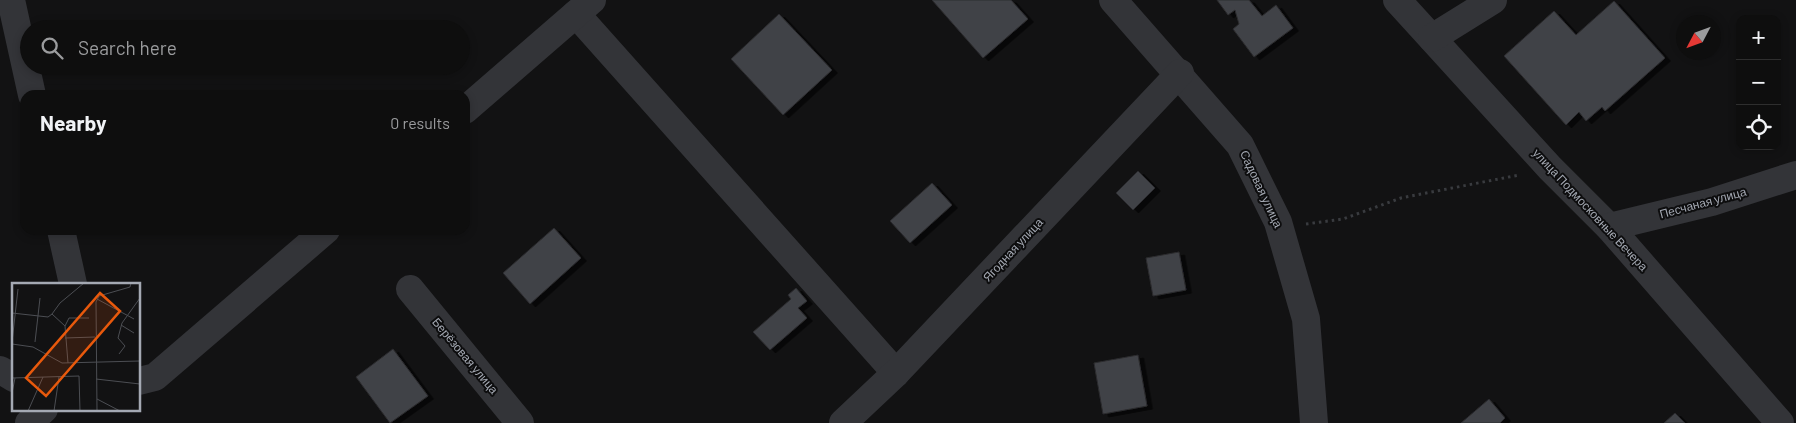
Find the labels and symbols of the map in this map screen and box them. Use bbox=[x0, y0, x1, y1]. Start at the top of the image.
north arrow bbox=[1676, 15, 1721, 60]
street label: улица Подмосковные Вечера bbox=[1530, 145, 1651, 274]
street label: Садовая улица bbox=[1237, 148, 1286, 230]
street label: Песчаная улица bbox=[1658, 184, 1748, 221]
street label: Ягодная улица bbox=[979, 215, 1046, 285]
inset map bbox=[12, 283, 140, 410]
street label: Берёзовая улица bbox=[429, 315, 502, 397]

